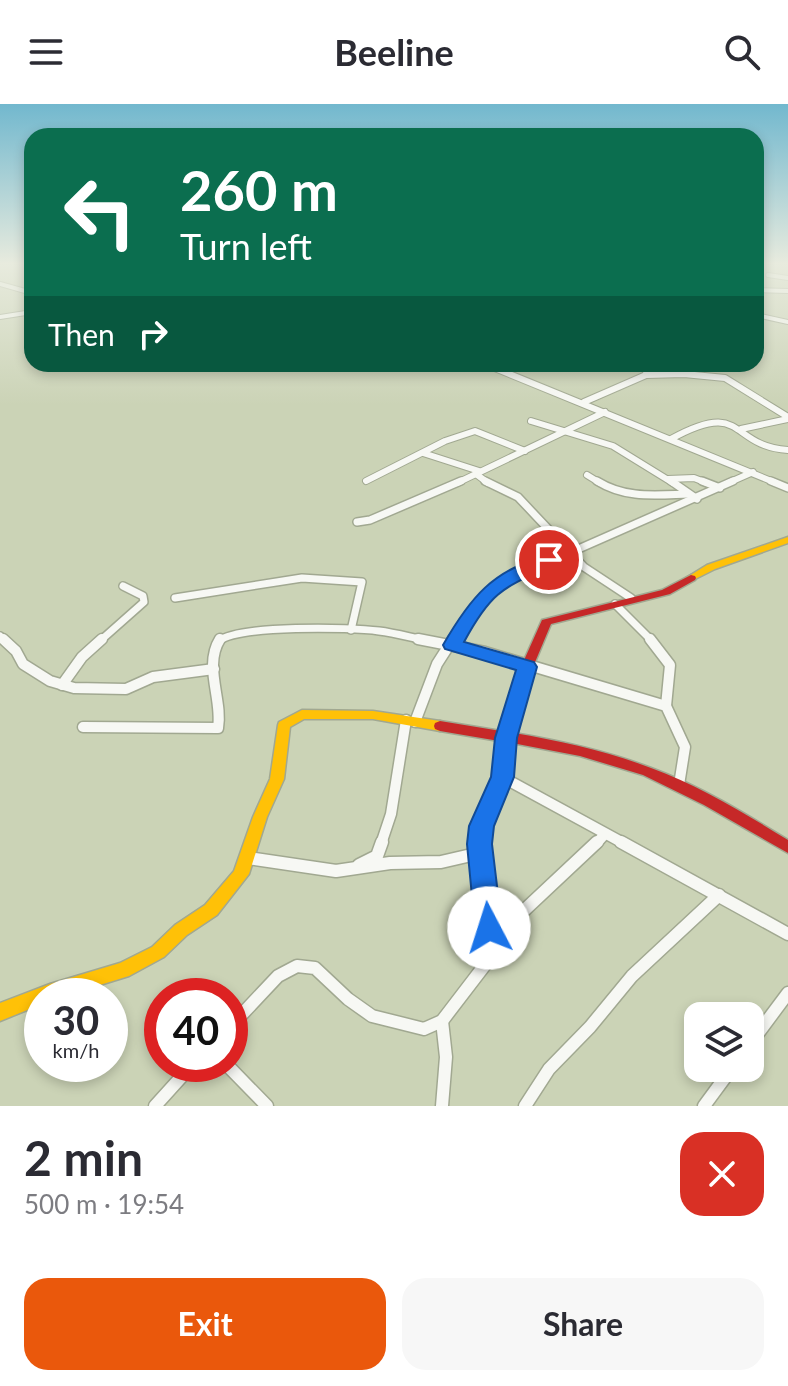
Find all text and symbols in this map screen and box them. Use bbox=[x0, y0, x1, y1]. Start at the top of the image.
icon: menu bbox=[24, 30, 68, 74]
text: Beeline bbox=[334, 30, 454, 74]
icon: search bbox=[720, 30, 764, 74]
text: 260 m bbox=[180, 156, 338, 223]
icon: left bbox=[48, 160, 152, 264]
text: Turn left bbox=[180, 224, 312, 268]
icon: right bbox=[131, 312, 175, 356]
text: Then bbox=[48, 316, 115, 352]
pin bbox=[515, 526, 583, 594]
icon: arrive bbox=[527, 538, 571, 582]
position arrow bbox=[447, 886, 531, 970]
speed limit sign: 40 bbox=[144, 978, 248, 1082]
text: 30 bbox=[53, 996, 99, 1044]
map controls bbox=[684, 1002, 764, 1082]
button: layers bbox=[684, 1002, 764, 1082]
text: km/h bbox=[53, 1038, 99, 1062]
text: 2 min bbox=[24, 1129, 143, 1186]
button: close bbox=[680, 1132, 764, 1216]
text: 500 m · 19:54 bbox=[24, 1188, 184, 1220]
button: Exit bbox=[24, 1278, 386, 1370]
button: Share bbox=[402, 1278, 764, 1370]

